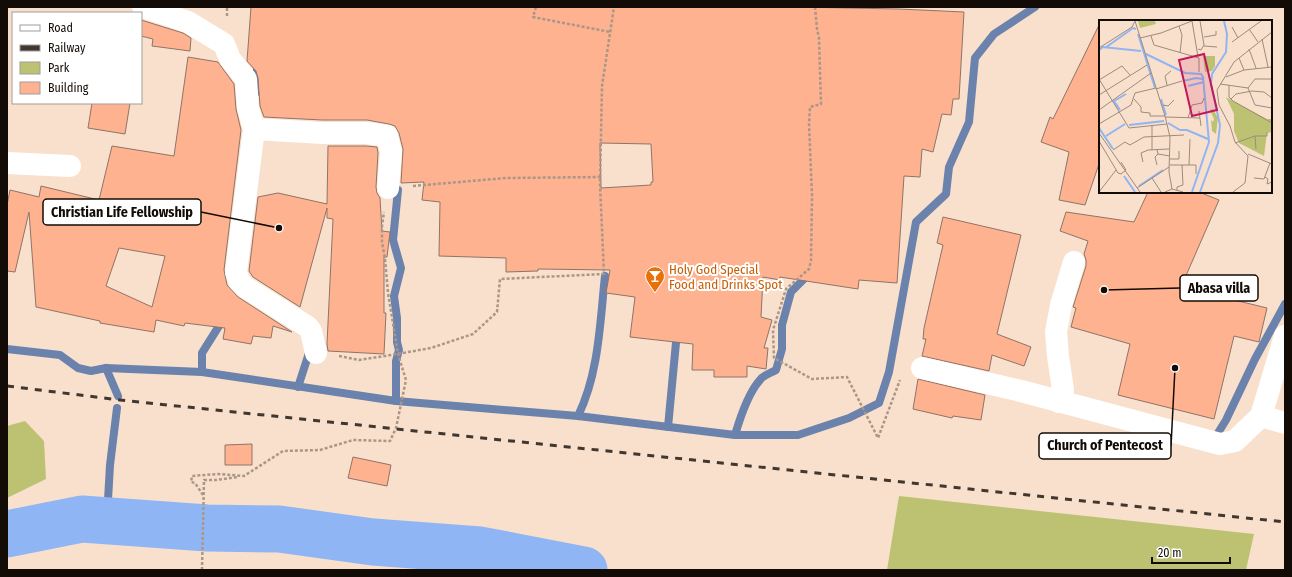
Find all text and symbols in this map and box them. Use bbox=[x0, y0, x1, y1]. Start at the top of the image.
legend bbox=[12, 12, 142, 104]
inset map bbox=[1099, 20, 1272, 193]
text: Road bbox=[48, 21, 73, 35]
text: Railway bbox=[48, 41, 86, 55]
text: Park bbox=[48, 61, 70, 75]
text: Building bbox=[48, 81, 89, 95]
callout: Christian Life Fellowship bbox=[43, 199, 201, 225]
text: Christian Life Fellowship bbox=[51, 204, 193, 221]
place label: Holy God Special Food and Drinks Spot bbox=[669, 262, 783, 292]
bar icon: Holy God Special Food and Drinks Spot bbox=[644, 265, 666, 293]
callout: Abasa villa bbox=[1180, 275, 1258, 301]
text: Abasa villa bbox=[1187, 280, 1250, 297]
callout: Church of Pentecost bbox=[1039, 433, 1171, 459]
text: Church of Pentecost bbox=[1047, 437, 1164, 454]
scale bar bbox=[1152, 539, 1230, 565]
text: 20 m bbox=[1158, 546, 1182, 560]

